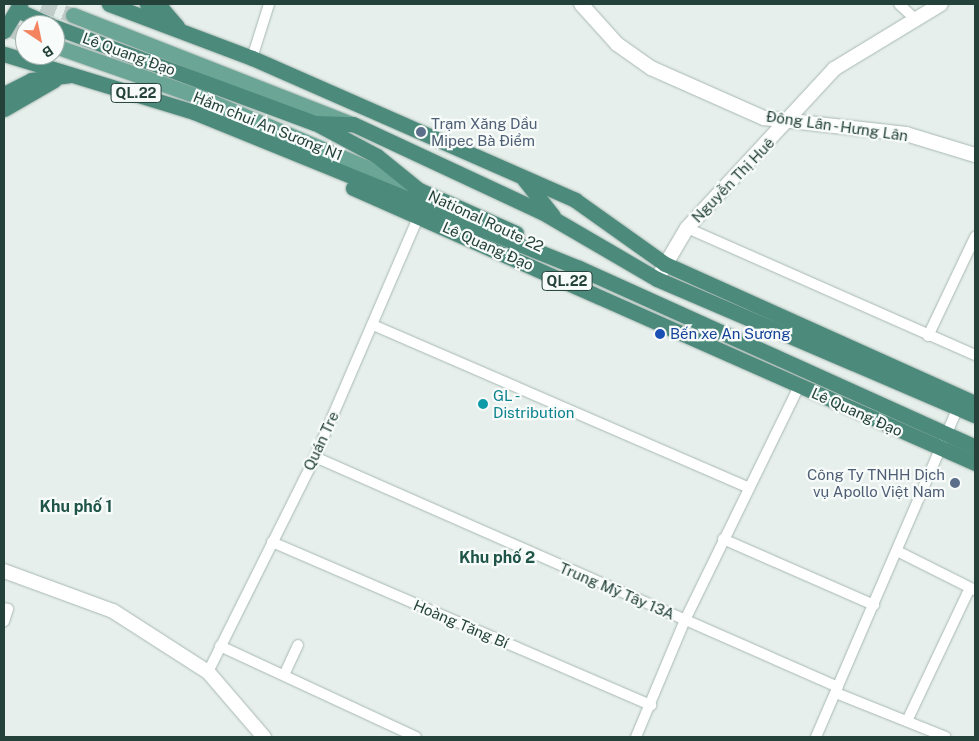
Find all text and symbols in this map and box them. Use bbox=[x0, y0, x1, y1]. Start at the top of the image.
north arrow bbox=[15, 15, 65, 65]
street label: Lê Quang Đạo bbox=[80, 29, 178, 79]
text: B bbox=[39, 42, 56, 61]
road number: QL.22 bbox=[110, 82, 162, 105]
street label: Hầm chui An Sương N1 bbox=[191, 88, 345, 164]
street label: Đông Lân - Hưng Lân bbox=[763, 107, 911, 145]
place label: Trạm Xăng Dầu Mipec Bà Điểm bbox=[431, 114, 538, 149]
marker: Trạm Xăng Dầu Mipec Bà Điểm bbox=[415, 126, 427, 138]
street label: Nguyễn Thị Huê bbox=[688, 134, 778, 226]
street label: National Route 22 bbox=[426, 186, 546, 256]
street label: Lê Quang Đạo bbox=[440, 218, 536, 274]
road number: QL.22 bbox=[541, 270, 593, 292]
place label: Bến xe An Sương bbox=[670, 325, 791, 343]
marker: Bến xe An Sương bbox=[654, 328, 666, 340]
street label: Lê Quang Đạo bbox=[809, 384, 905, 440]
place label: GL - Distribution bbox=[493, 386, 574, 421]
marker: GL - Distribution bbox=[477, 398, 489, 410]
street label: Quán Tre bbox=[299, 409, 343, 473]
place label: Công Ty TNHH Dịch vụ Apollo Việt Nam bbox=[807, 465, 945, 500]
marker: Công Ty TNHH Dịch vụ Apollo Việt Nam bbox=[949, 477, 961, 489]
district label: Khu phố 1 bbox=[40, 497, 112, 517]
district label: Khu phố 2 bbox=[459, 548, 535, 568]
street label: Trung Mỹ Tây 13A bbox=[557, 559, 677, 623]
street label: Hoàng Tăng Bí bbox=[411, 596, 511, 652]

